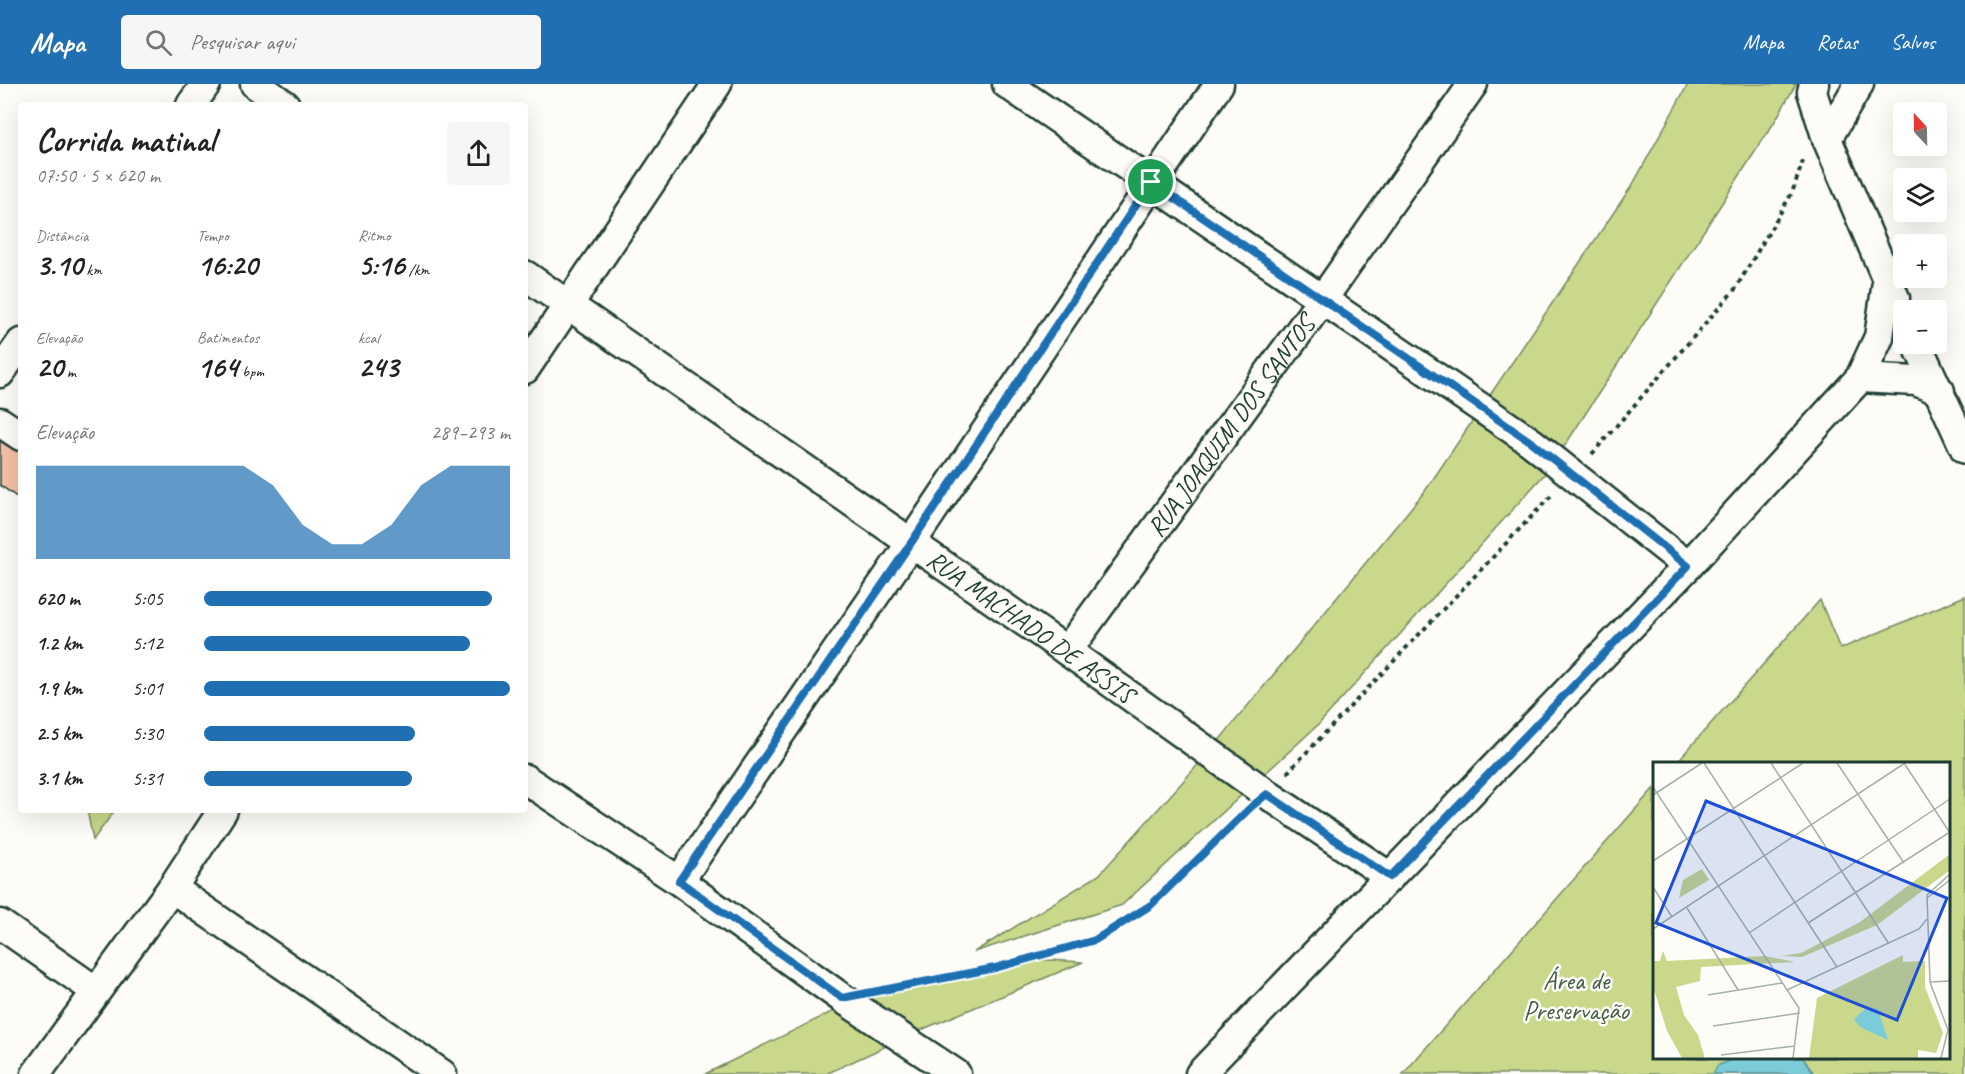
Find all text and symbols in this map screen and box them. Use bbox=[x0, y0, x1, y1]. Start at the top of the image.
search box bbox=[121, 15, 541, 69]
text: Mapa bbox=[30, 25, 85, 60]
icon: search bbox=[142, 26, 175, 59]
text: Pesquisar aqui bbox=[190, 28, 295, 56]
text: Mapa bbox=[1743, 29, 1784, 55]
text: Rotas bbox=[1817, 29, 1858, 55]
text: Salvos bbox=[1891, 29, 1935, 55]
north arrow bbox=[1893, 102, 1947, 156]
map controls bbox=[1893, 102, 1947, 354]
text: Corrida matinal bbox=[36, 119, 215, 161]
button: share bbox=[447, 122, 510, 185]
pin bbox=[1125, 156, 1176, 207]
text: 07:50 · 5 × 620 m bbox=[36, 163, 160, 188]
icon: arrive bbox=[1134, 165, 1167, 198]
button: layers bbox=[1893, 168, 1947, 222]
text: Distância bbox=[36, 226, 88, 246]
text: Tempo bbox=[197, 226, 229, 246]
text: Ritmo bbox=[358, 226, 390, 246]
button: + bbox=[1893, 234, 1947, 288]
text: 3.10 bbox=[36, 246, 82, 284]
text: 16:20 bbox=[197, 246, 258, 284]
text: 5:16 bbox=[358, 246, 405, 284]
text: km bbox=[82, 260, 102, 280]
text: /km bbox=[405, 260, 429, 280]
button: − bbox=[1893, 300, 1947, 354]
street label: RUA JOAQUIM DOS SANTOS bbox=[1139, 305, 1325, 543]
text: Elevação bbox=[36, 328, 82, 348]
text: Batimentos bbox=[197, 328, 259, 348]
text: kcal bbox=[358, 328, 379, 348]
text: 20 bbox=[36, 348, 63, 386]
text: 164 bbox=[197, 348, 238, 386]
text: 243 bbox=[358, 348, 399, 386]
text: m bbox=[63, 362, 76, 382]
text: bpm bbox=[238, 362, 264, 382]
text: Elevação bbox=[36, 420, 94, 445]
text: 289–293 m bbox=[431, 420, 510, 445]
street label: RUA MACHADO DE ASSIS bbox=[921, 542, 1145, 713]
text: 620 m bbox=[36, 586, 80, 611]
text: 5:05 bbox=[132, 586, 163, 611]
text: 1.2 km bbox=[36, 631, 83, 656]
text: 5:12 bbox=[132, 631, 163, 656]
text: 1.9 km bbox=[36, 676, 82, 701]
text: 5:01 bbox=[132, 676, 163, 701]
text: 2.5 km bbox=[36, 721, 82, 746]
text: 5:30 bbox=[132, 721, 163, 746]
inset map bbox=[1653, 762, 1950, 1059]
text: 3.1 km bbox=[36, 766, 83, 791]
text: 5:31 bbox=[132, 766, 163, 791]
park label: Área de Preservação bbox=[1523, 964, 1631, 1027]

